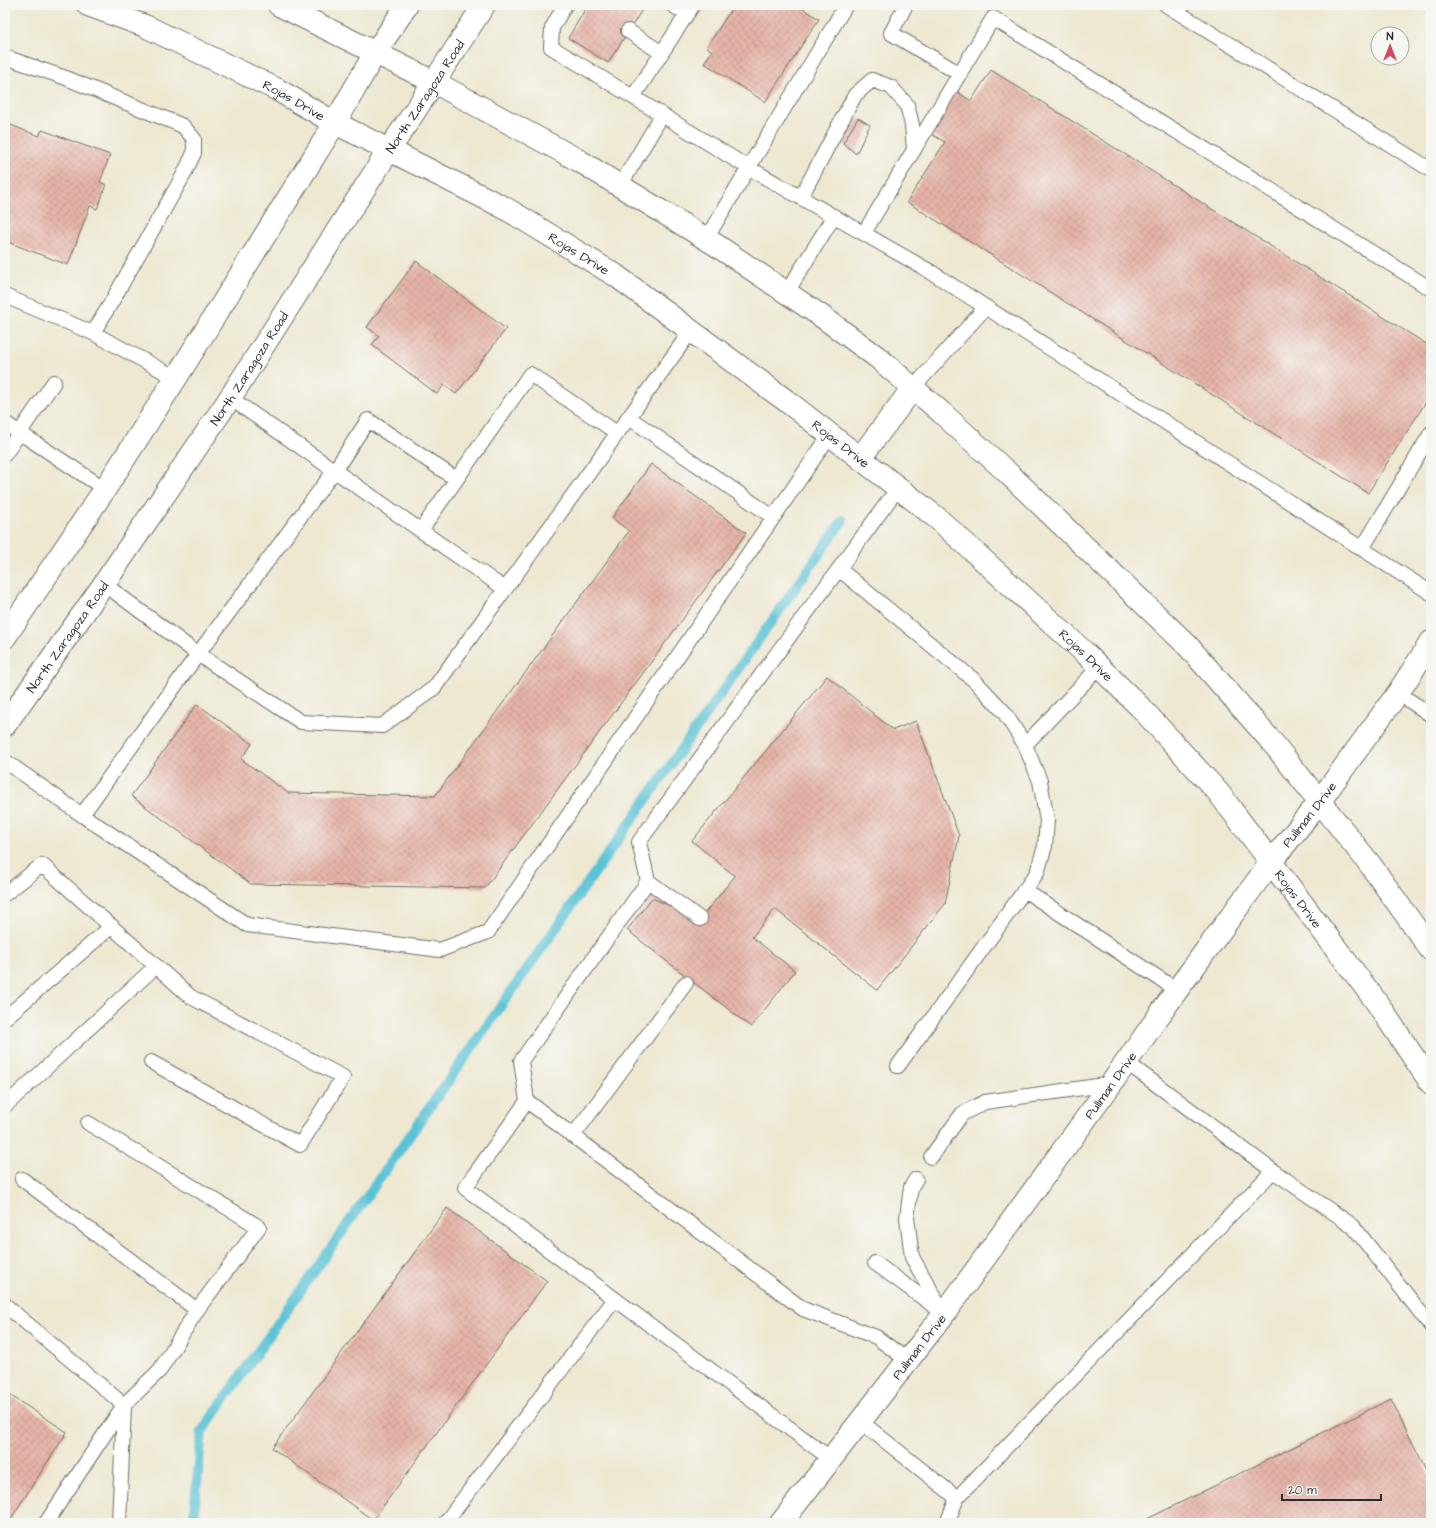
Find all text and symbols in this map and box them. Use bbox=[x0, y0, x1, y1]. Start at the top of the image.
north arrow bbox=[1370, 26, 1410, 66]
text: N bbox=[1387, 29, 1394, 44]
street label: North Zaragoza Road bbox=[381, 36, 469, 157]
street label: Rojas Drive bbox=[260, 76, 328, 125]
street label: Rojas Drive bbox=[545, 228, 613, 280]
street label: North Zaragoza Road bbox=[206, 308, 293, 429]
street label: Rojas Drive bbox=[808, 416, 873, 472]
street label: North Zaragoza Road bbox=[22, 578, 113, 697]
street label: Rojas Drive bbox=[1055, 625, 1117, 686]
street label: Pullman Drive bbox=[1278, 778, 1341, 851]
street label: Rojas Drive bbox=[1270, 867, 1326, 932]
street label: Pullman Drive bbox=[1081, 1048, 1141, 1123]
street label: Pullman Drive bbox=[888, 1310, 951, 1384]
scale bar bbox=[1282, 1476, 1381, 1502]
text: 20 m bbox=[1288, 1482, 1317, 1499]

